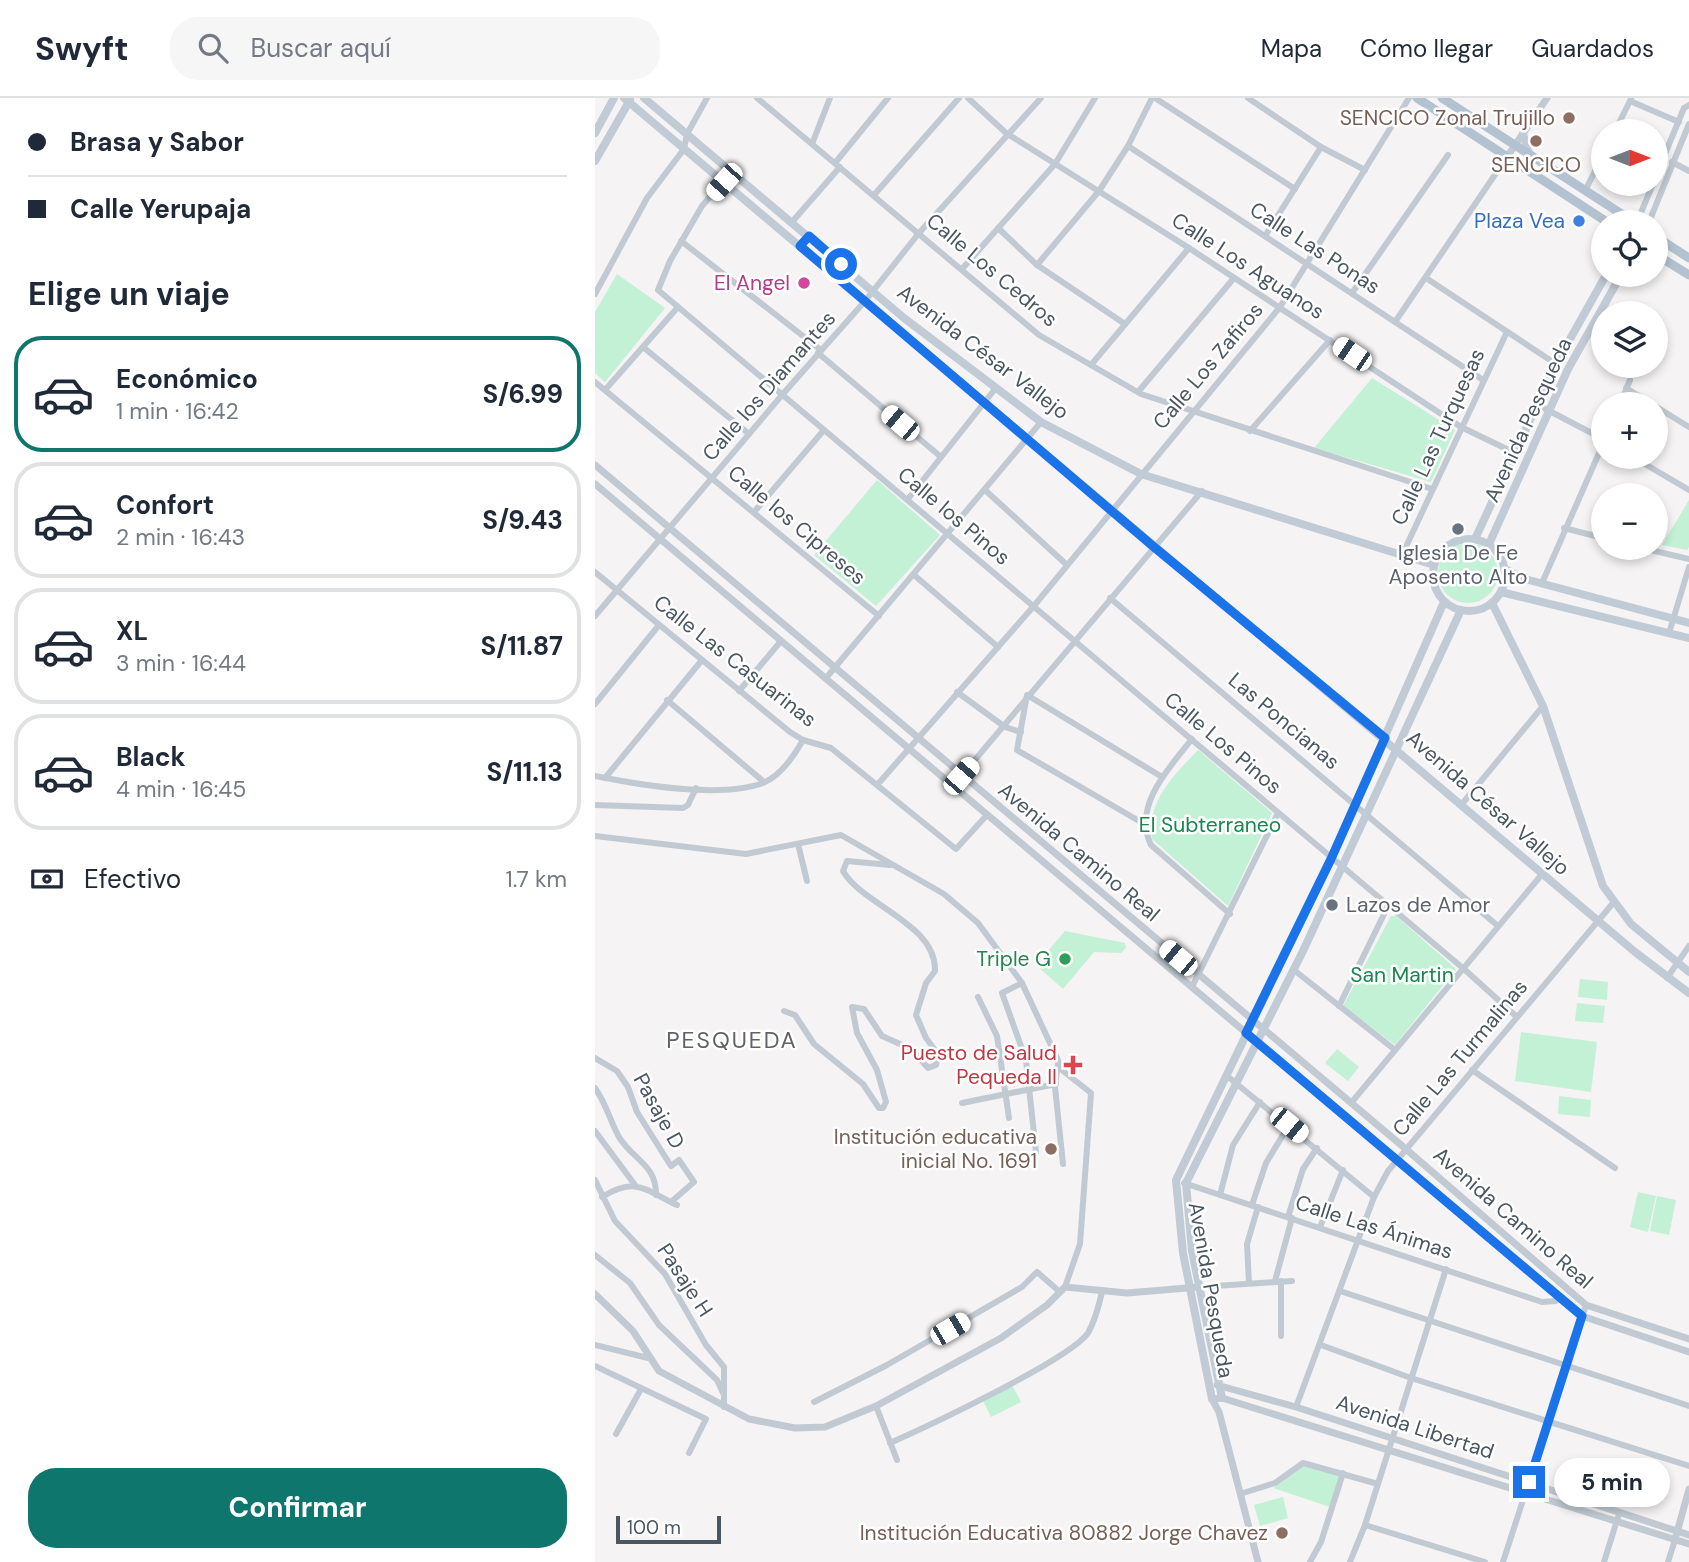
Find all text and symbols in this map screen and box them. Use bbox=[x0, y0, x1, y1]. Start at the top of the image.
search box bbox=[170, 17, 660, 80]
text: Swyft bbox=[35, 27, 128, 70]
icon: search bbox=[194, 29, 232, 67]
text: Buscar aquí bbox=[250, 31, 391, 65]
text: Mapa bbox=[1261, 33, 1322, 64]
text: Cómo llegar bbox=[1360, 33, 1493, 64]
text: Guardados bbox=[1531, 33, 1654, 64]
place label: SENCICO Zonal Trujillo bbox=[1340, 104, 1555, 132]
marker: SENCICO Zonal Trujillo bbox=[1561, 110, 1577, 126]
north arrow bbox=[1591, 119, 1668, 196]
map controls bbox=[1591, 119, 1668, 560]
text: Brasa y Sabor bbox=[70, 125, 244, 159]
marker: SENCICO bbox=[1528, 133, 1544, 149]
place label: SENCICO bbox=[1491, 151, 1581, 179]
car bbox=[703, 159, 746, 205]
text: Calle Yerupaja bbox=[70, 192, 251, 226]
street label: Calle Las Ponas bbox=[1244, 195, 1386, 301]
street label: Calle Los Aguanos bbox=[1166, 206, 1330, 326]
street label: Calle Los Cedros bbox=[921, 207, 1063, 333]
place label: Plaza Vea bbox=[1474, 207, 1565, 235]
button: locate bbox=[1591, 210, 1668, 287]
marker: Plaza Vea bbox=[1571, 213, 1587, 229]
route start bbox=[825, 248, 857, 280]
place label: El Angel bbox=[714, 269, 790, 297]
text: Elige un viaje bbox=[28, 273, 230, 315]
marker: El Angel bbox=[796, 275, 812, 291]
street label: Avenida César Vallejo bbox=[891, 278, 1075, 426]
street label: Calle Los Zafiros bbox=[1147, 297, 1269, 435]
button: layers bbox=[1591, 301, 1668, 378]
street label: Calle los Diamantes bbox=[696, 305, 842, 467]
street label: Avenida Pesqueda bbox=[1478, 333, 1578, 507]
car bbox=[1329, 334, 1376, 374]
street label: Calle Las Turquesas bbox=[1385, 344, 1491, 530]
text: Económico bbox=[116, 362, 258, 396]
icon: car bbox=[32, 363, 95, 426]
text: S/6.99 bbox=[482, 377, 563, 411]
button: + bbox=[1591, 392, 1668, 469]
text: 1 min · 16:42 bbox=[116, 396, 239, 426]
car bbox=[878, 401, 923, 445]
street label: Calle los Cipreses bbox=[722, 459, 872, 591]
street label: Calle los Pinos bbox=[892, 461, 1016, 571]
button: − bbox=[1591, 483, 1668, 560]
text: Confort bbox=[116, 488, 214, 522]
icon: car bbox=[32, 489, 95, 552]
text: S/9.43 bbox=[482, 503, 563, 537]
marker: Iglesia De Fe Aposento Alto bbox=[1450, 521, 1466, 537]
text: 2 min · 16:43 bbox=[116, 522, 245, 552]
place label: Iglesia De Fe Aposento Alto bbox=[1388, 539, 1528, 591]
street label: Calle Las Casuarinas bbox=[648, 589, 822, 733]
text: XL bbox=[116, 614, 148, 648]
icon: car bbox=[32, 615, 95, 678]
text: S/11.87 bbox=[481, 629, 563, 663]
text: 3 min · 16:44 bbox=[116, 648, 246, 678]
street label: Las Poncianas bbox=[1222, 666, 1346, 776]
street label: Calle Los Pinos bbox=[1159, 686, 1287, 800]
street label: Avenida César Vallejo bbox=[1400, 724, 1576, 882]
text: Black bbox=[116, 740, 186, 774]
icon: car bbox=[32, 741, 95, 804]
car bbox=[940, 753, 983, 799]
text: S/11.13 bbox=[486, 755, 563, 789]
text: 4 min · 16:45 bbox=[116, 774, 246, 804]
street label: Avenida Camino Real bbox=[992, 776, 1166, 928]
park label: El Subterraneo bbox=[1139, 811, 1281, 839]
icon: cash bbox=[28, 860, 66, 898]
text: Efectivo bbox=[84, 862, 181, 896]
text: 1.7 km bbox=[505, 864, 567, 894]
place label: Lazos de Amor bbox=[1346, 891, 1490, 919]
marker: Lazos de Amor bbox=[1324, 897, 1340, 913]
car bbox=[1156, 936, 1201, 980]
place label: Triple G bbox=[976, 945, 1051, 973]
marker: Triple G bbox=[1057, 951, 1073, 967]
park label: San Martin bbox=[1350, 961, 1454, 989]
street label: Calle Las Turmalinas bbox=[1386, 974, 1534, 1142]
district label: PESQUEDA bbox=[666, 1025, 798, 1055]
place label: Puesto de Salud Pequeda II bbox=[901, 1039, 1057, 1091]
marker: Puesto de Salud Pequeda II bbox=[1063, 1055, 1083, 1075]
street label: Pasaje D bbox=[627, 1068, 691, 1154]
car bbox=[1267, 1104, 1312, 1146]
place label: Institución educativa inicial No. 1691 bbox=[834, 1123, 1037, 1175]
marker: Institución educativa inicial No. 1691 bbox=[1043, 1141, 1059, 1157]
street label: Avenida Camino Real bbox=[1427, 1141, 1599, 1295]
street label: Calle Las Ánimas bbox=[1292, 1188, 1456, 1266]
street label: Avenida Pesqueda bbox=[1182, 1200, 1240, 1380]
street label: Pasaje H bbox=[651, 1238, 719, 1322]
car bbox=[927, 1309, 974, 1349]
street label: Avenida Libertad bbox=[1333, 1388, 1497, 1466]
callout: 5 min bbox=[1553, 1458, 1669, 1506]
route end bbox=[1513, 1466, 1545, 1498]
text: 5 min bbox=[1581, 1467, 1643, 1497]
button: Confirmar bbox=[28, 1468, 567, 1548]
scale bar bbox=[616, 1513, 721, 1545]
text: 100 m bbox=[627, 1515, 681, 1540]
place label: Institución Educativa 80882 Jorge Chavez bbox=[860, 1519, 1268, 1547]
marker: Institución Educativa 80882 Jorge Chavez bbox=[1274, 1525, 1290, 1541]

